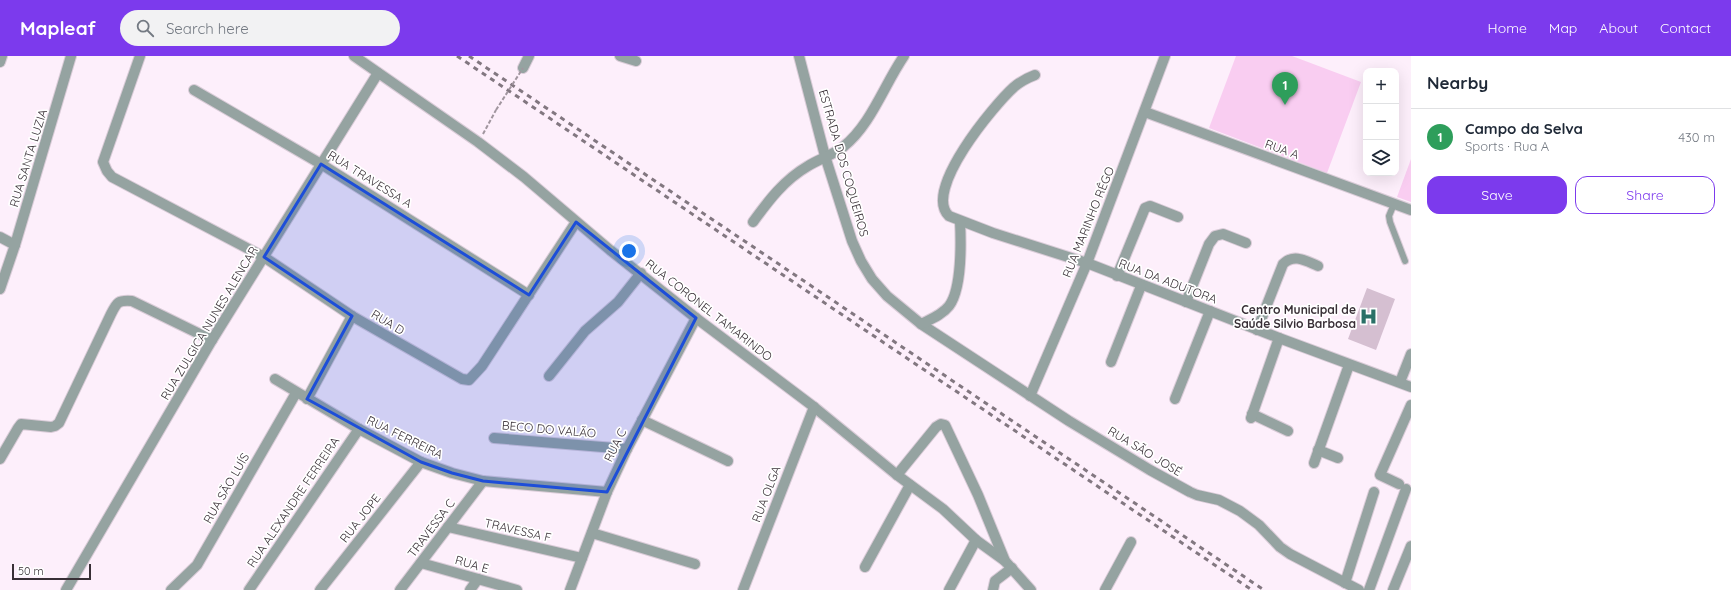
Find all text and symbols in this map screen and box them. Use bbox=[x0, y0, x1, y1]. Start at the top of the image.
search box bbox=[120, 10, 400, 46]
text: Mapleaf bbox=[20, 16, 96, 40]
icon: search bbox=[134, 17, 156, 39]
text: Search here bbox=[166, 19, 249, 38]
text: Home bbox=[1488, 19, 1527, 37]
text: Map bbox=[1549, 19, 1577, 37]
text: About bbox=[1599, 19, 1638, 37]
text: Contact bbox=[1660, 19, 1711, 37]
map controls bbox=[1363, 68, 1399, 176]
button: + bbox=[1363, 68, 1399, 104]
pin: 1 bbox=[1272, 72, 1298, 105]
text: Nearby bbox=[1427, 72, 1488, 93]
street label: ESTRADA DOS COQUEIROS bbox=[816, 88, 872, 239]
button: − bbox=[1363, 104, 1399, 140]
street label: RUA SANTA LUZIA bbox=[6, 107, 50, 209]
text: Campo da Selva bbox=[1465, 119, 1583, 138]
text: 1 bbox=[1437, 129, 1443, 145]
text: 430 m bbox=[1678, 129, 1715, 145]
street label: RUA A bbox=[1263, 136, 1301, 162]
text: Sports · Rua A bbox=[1465, 138, 1549, 154]
button: layers bbox=[1363, 140, 1399, 176]
street label: RUA TRAVESSA A bbox=[325, 147, 415, 211]
street label: RUA MARINHO RÊGO bbox=[1059, 164, 1117, 280]
button: Save bbox=[1427, 176, 1567, 214]
button: Share bbox=[1575, 176, 1715, 214]
your location bbox=[619, 241, 639, 261]
street label: RUA ZULGICA NUNES ALENCAR bbox=[157, 244, 261, 402]
street label: RUA DA ADUTORA bbox=[1117, 255, 1219, 307]
street label: RUA CORONEL TAMARINDO bbox=[643, 256, 775, 364]
place label: Centro Municipal de Saúde Silvio Barbosa bbox=[1234, 302, 1356, 331]
street label: RUA D bbox=[369, 306, 408, 338]
hospital icon: Centro Municipal de Saúde Silvio Barbosa bbox=[1359, 306, 1379, 326]
street label: RUA FERREIRA bbox=[365, 412, 446, 462]
street label: BECO DO VALÃO bbox=[501, 417, 597, 441]
street label: RUA SÃO JOSÉ bbox=[1105, 423, 1185, 479]
street label: RUA C bbox=[601, 426, 630, 464]
street label: RUA ALEXANDRE FERREIRA bbox=[244, 434, 342, 570]
street label: RUA SÃO LUÍS bbox=[200, 450, 252, 526]
street label: RUA OLGA bbox=[748, 464, 784, 524]
street label: RUA JOPE bbox=[336, 491, 384, 545]
street label: TRAVESSA C bbox=[404, 496, 458, 560]
street label: TRAVESSA F bbox=[483, 515, 553, 545]
street label: RUA E bbox=[453, 552, 491, 576]
scale bar bbox=[12, 562, 91, 581]
text: 50 m bbox=[18, 564, 44, 578]

